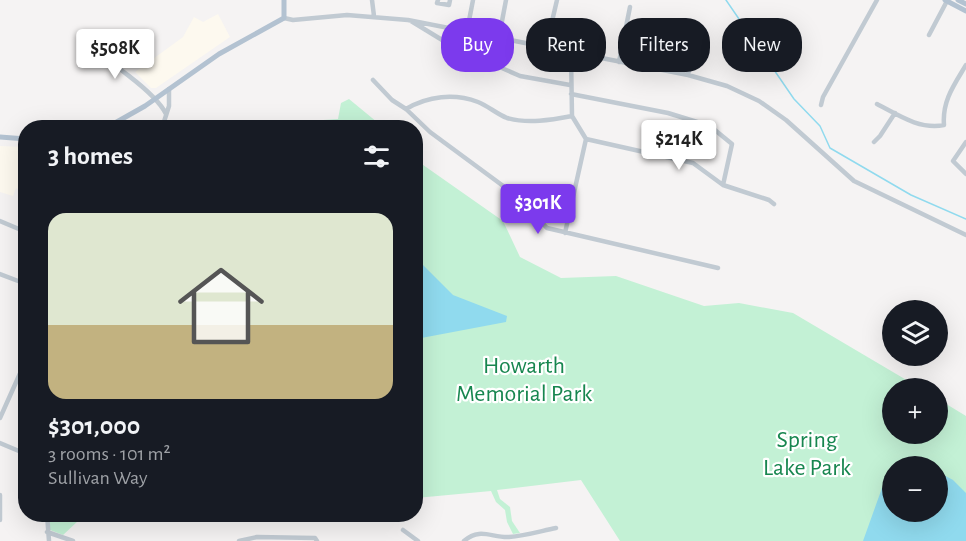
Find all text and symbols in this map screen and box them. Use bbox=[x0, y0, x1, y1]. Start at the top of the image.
chip: Buy bbox=[441, 18, 514, 72]
chip: Rent bbox=[526, 18, 606, 72]
chip: Filters bbox=[618, 18, 710, 72]
chip: New bbox=[722, 18, 802, 72]
pin: $508K bbox=[73, 29, 157, 80]
text: $508K bbox=[90, 38, 140, 58]
pin: $214K bbox=[637, 120, 721, 171]
text: $214K bbox=[655, 129, 703, 149]
icon: filters bbox=[360, 140, 393, 173]
text: 3 homes bbox=[48, 143, 133, 169]
pin: $301K bbox=[496, 184, 580, 235]
text: $301K bbox=[515, 193, 561, 213]
icon: home bbox=[167, 252, 275, 360]
map controls bbox=[882, 300, 948, 522]
button: layers bbox=[882, 300, 948, 366]
park label: Howarth Memorial Park bbox=[456, 354, 592, 406]
button: + bbox=[882, 378, 948, 444]
text: $301,000 bbox=[48, 413, 140, 439]
park label: Spring Lake Park bbox=[763, 428, 851, 480]
text: 3 rooms · 101 m² bbox=[48, 444, 171, 464]
button: − bbox=[882, 456, 948, 522]
text: Sullivan Way bbox=[48, 468, 147, 488]

